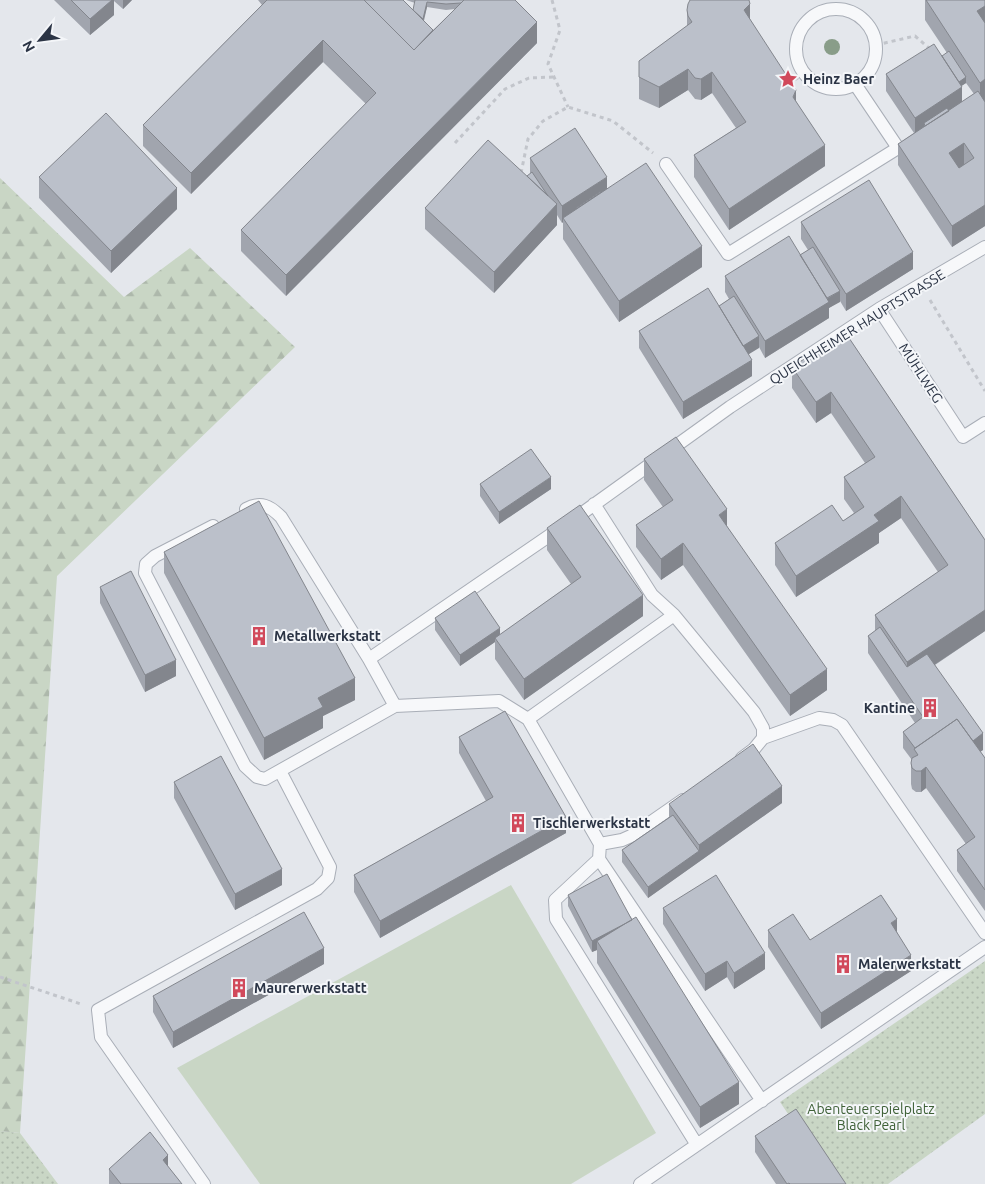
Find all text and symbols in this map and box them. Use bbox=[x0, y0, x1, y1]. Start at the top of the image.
north arrow bbox=[15, 15, 65, 65]
text: N bbox=[19, 38, 38, 55]
place icon: Heinz Baer bbox=[777, 68, 799, 90]
place label: Heinz Baer bbox=[803, 71, 874, 87]
street label: QUEICHHEIMER HAUPTSTRASSE bbox=[766, 266, 948, 388]
street label: MÜHLWEG bbox=[896, 340, 947, 406]
building icon: Metallwerkstatt bbox=[248, 625, 270, 647]
place label: Metallwerkstatt bbox=[274, 628, 381, 644]
building icon: Kantine bbox=[919, 697, 941, 719]
place label: Kantine bbox=[864, 700, 915, 716]
building icon: Tischlerwerkstatt bbox=[507, 812, 529, 834]
place label: Tischlerwerkstatt bbox=[533, 815, 650, 831]
building icon: Malerwerkstatt bbox=[832, 953, 854, 975]
place label: Malerwerkstatt bbox=[858, 956, 961, 972]
building icon: Maurerwerkstatt bbox=[228, 977, 250, 999]
place label: Maurerwerkstatt bbox=[254, 980, 367, 996]
park label: Abenteuerspielplatz Black Pearl bbox=[807, 1101, 935, 1133]

